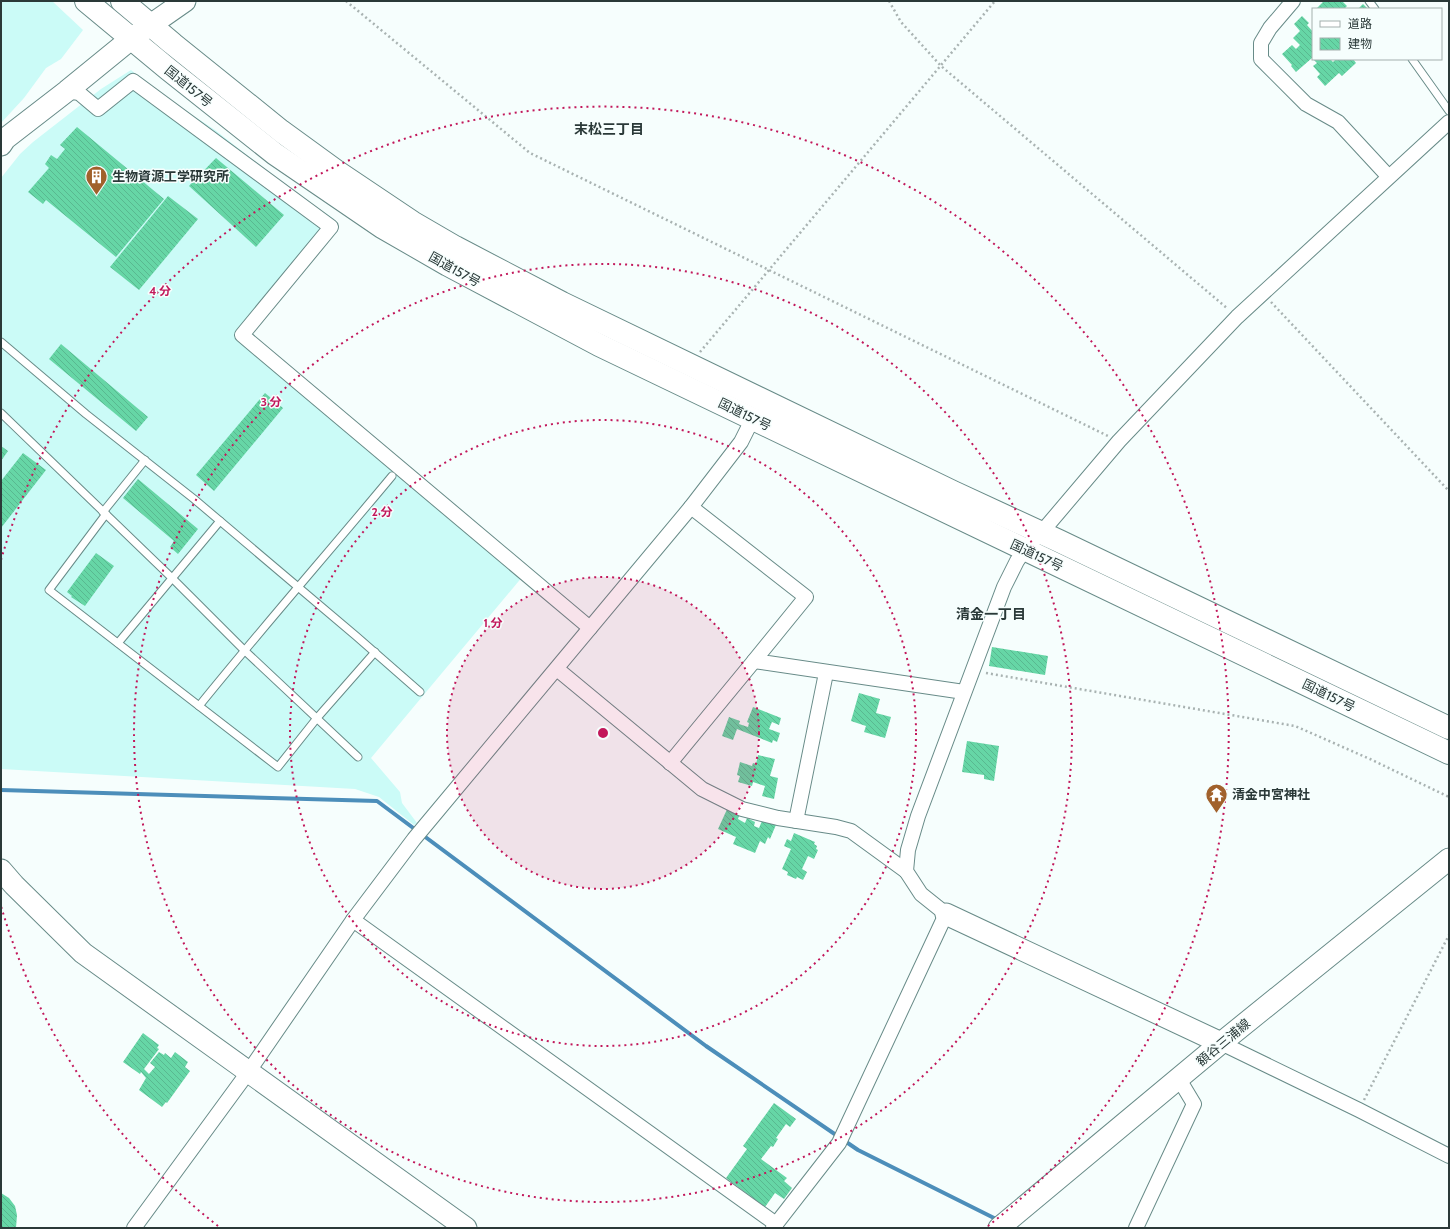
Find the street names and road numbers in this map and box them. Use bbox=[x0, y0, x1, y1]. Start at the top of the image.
street label: 国道157号 bbox=[162, 62, 216, 110]
street label: 国道157号 bbox=[426, 248, 484, 290]
street label: 国道157号 bbox=[716, 394, 774, 434]
street label: 国道157号 bbox=[1008, 536, 1066, 574]
street label: 国道157号 bbox=[1300, 675, 1358, 715]
street label: 額谷三浦線 bbox=[1193, 1015, 1253, 1069]

